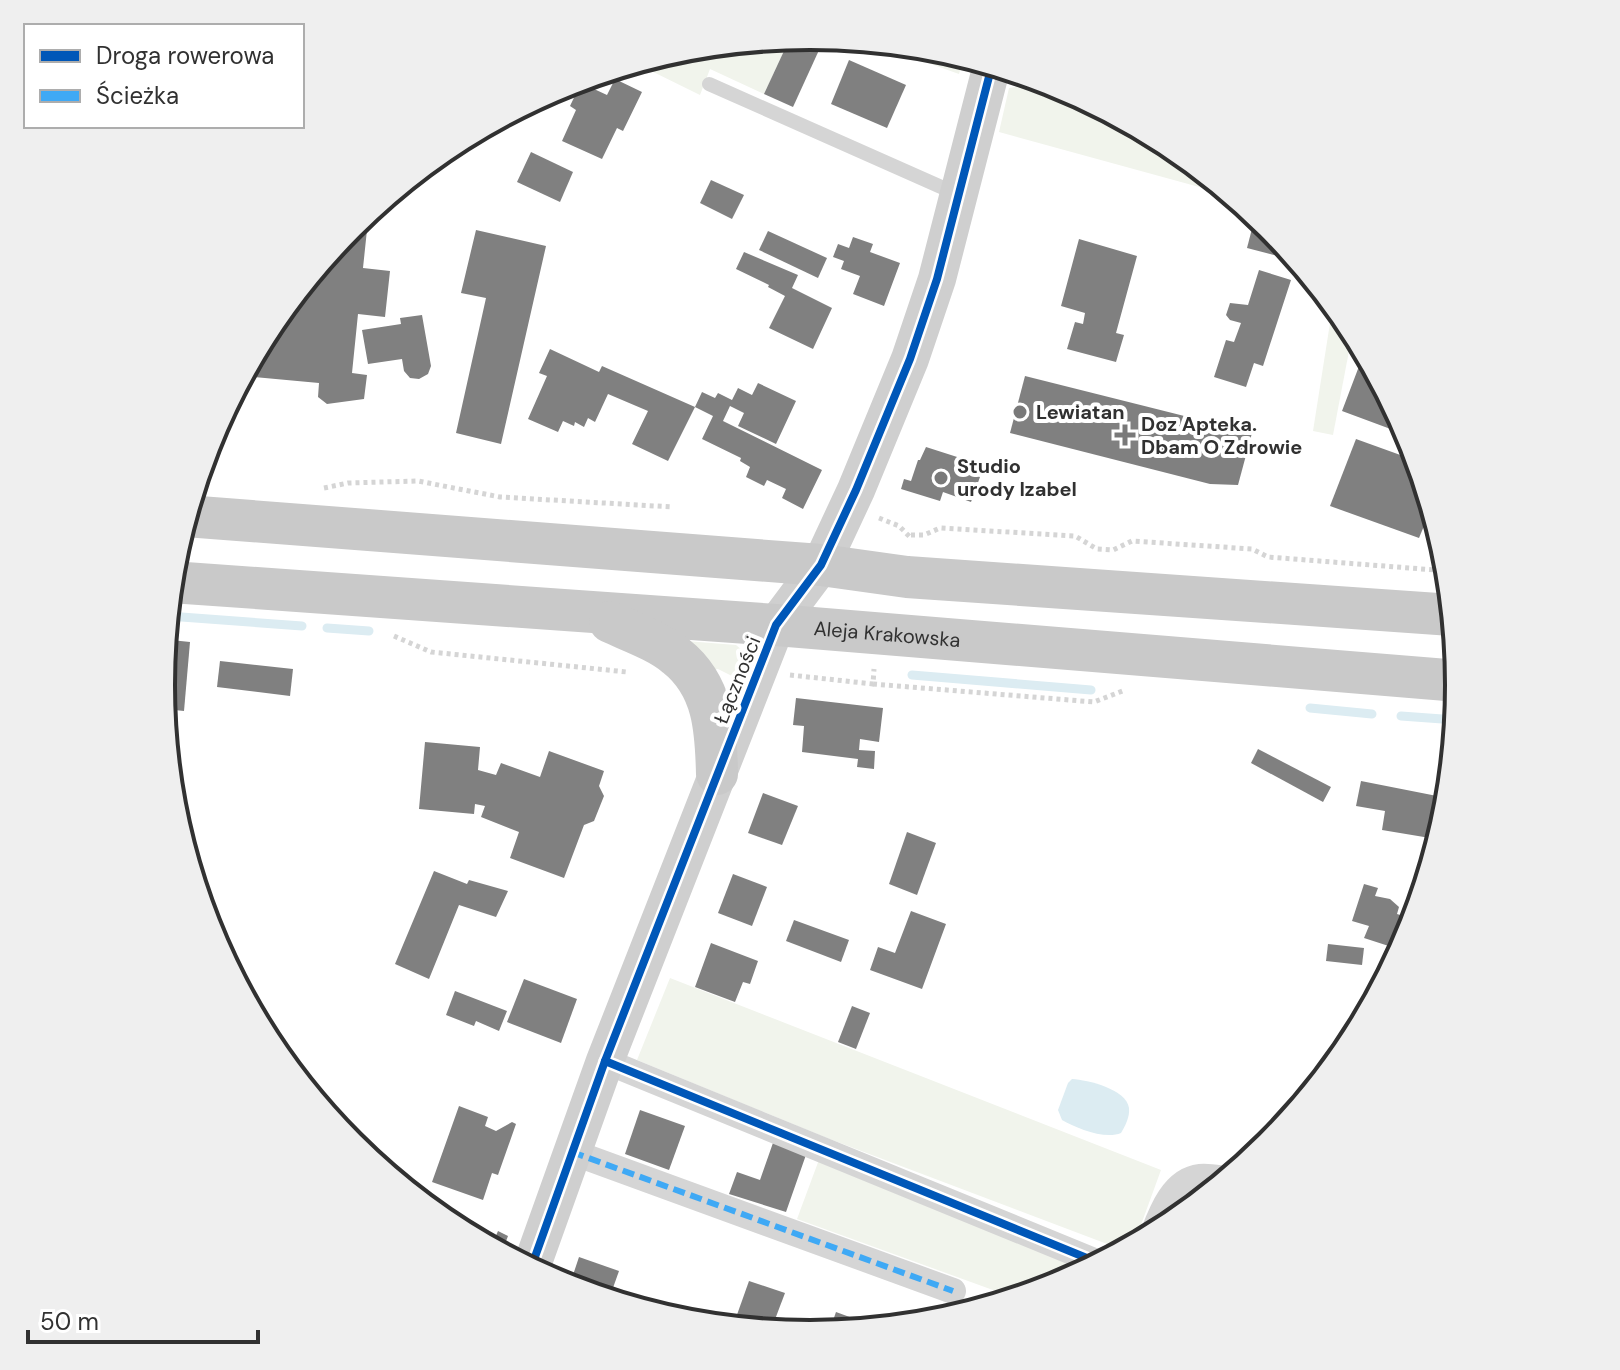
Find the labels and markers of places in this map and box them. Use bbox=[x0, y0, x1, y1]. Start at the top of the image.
place label: Lewiatan bbox=[1036, 399, 1125, 425]
marker: Lewiatan bbox=[1011, 403, 1029, 421]
place label: Doz Apteka. Dbam O Zdrowie bbox=[1141, 411, 1302, 460]
marker: Doz Apteka. Dbam O Zdrowie bbox=[1116, 426, 1134, 444]
place label: Studio urody Izabel bbox=[957, 453, 1077, 502]
marker: Studio urody Izabel bbox=[932, 469, 950, 487]

